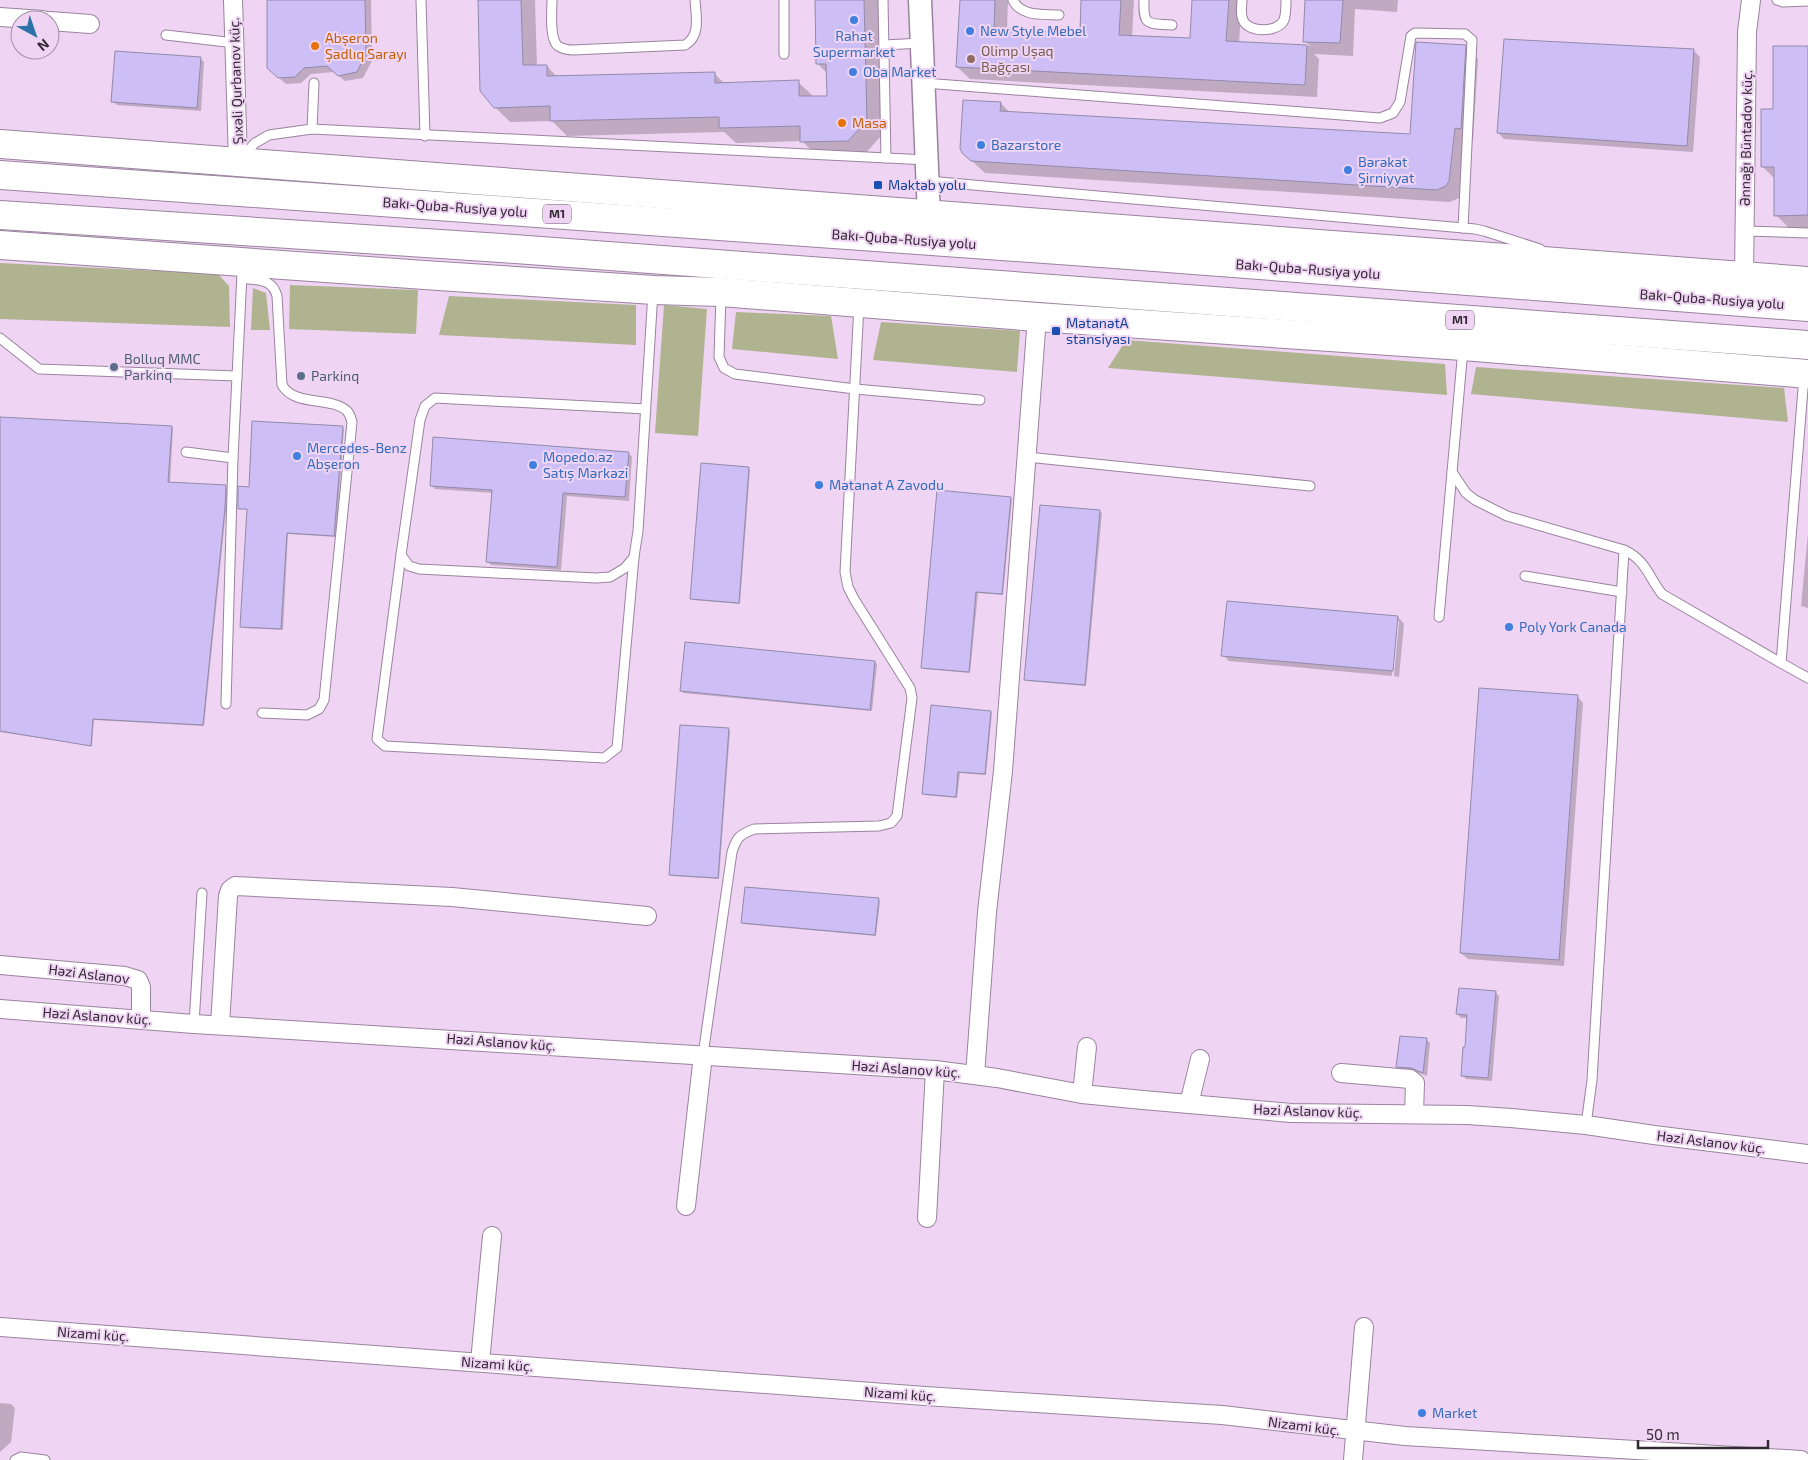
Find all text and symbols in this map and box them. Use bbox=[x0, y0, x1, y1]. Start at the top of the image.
north arrow bbox=[10, 10, 60, 60]
marker: Rahat Supermarket bbox=[848, 14, 860, 26]
street label: Şıxəli Qurbanov küç. bbox=[225, 17, 247, 145]
place label: New Style Mebel bbox=[980, 22, 1087, 39]
marker: New Style Mebel bbox=[964, 25, 976, 37]
place label: Rahat Supermarket bbox=[813, 27, 895, 60]
place label: Abşeron Şadlıq Sarayı bbox=[325, 29, 407, 63]
text: N bbox=[34, 36, 53, 55]
marker: Abşeron Şadlıq Sarayı bbox=[309, 40, 321, 52]
place label: Olimp Uşaq Bağçası bbox=[981, 42, 1054, 76]
marker: Olimp Uşaq Bağçası bbox=[965, 53, 977, 65]
place label: Oba Market bbox=[863, 63, 937, 80]
marker: Oba Market bbox=[847, 66, 859, 78]
street label: Ənnağı Büntadov küç. bbox=[1736, 70, 1756, 206]
place label: Masa bbox=[852, 114, 887, 131]
marker: Masa bbox=[836, 117, 848, 129]
place label: Bazarstore bbox=[991, 136, 1061, 153]
marker: Bazarstore bbox=[975, 139, 987, 151]
place label: Bərəkət Şirniyyat bbox=[1358, 153, 1414, 187]
marker: Bərəkət Şirniyyat bbox=[1342, 164, 1354, 176]
place label: Məktəb yolu bbox=[888, 176, 966, 193]
marker: Məktəb yolu bbox=[872, 179, 884, 191]
street label: Bakı-Quba-Rusiya yolu bbox=[382, 193, 528, 220]
road number: M1 bbox=[543, 204, 571, 223]
street label: Bakı-Quba-Rusiya yolu bbox=[831, 225, 977, 252]
street label: Bakı-Quba-Rusiya yolu bbox=[1235, 255, 1381, 282]
street label: Bakı-Quba-Rusiya yolu bbox=[1639, 285, 1785, 312]
road number: M1 bbox=[1446, 310, 1474, 330]
place label: MətanətA stansiyası bbox=[1066, 314, 1130, 347]
marker: MətanətA stansiyası bbox=[1050, 325, 1062, 337]
place label: Bolluq MMC Parkinq bbox=[124, 350, 201, 383]
marker: Bolluq MMC Parkinq bbox=[108, 361, 120, 373]
place label: Parkinq bbox=[311, 367, 359, 384]
marker: Parkinq bbox=[295, 370, 307, 382]
place label: Mercedes-Benz Abşeron bbox=[307, 439, 407, 473]
place label: Mopedo.az Satış Mərkəzi bbox=[543, 448, 628, 482]
marker: Mercedes-Benz Abşeron bbox=[291, 450, 303, 462]
marker: Mopedo.az Satış Mərkəzi bbox=[527, 459, 539, 471]
place label: Mətanət A Zavodu bbox=[829, 476, 944, 493]
marker: Mətanət A Zavodu bbox=[813, 479, 825, 491]
place label: Poly York Canada bbox=[1519, 618, 1627, 635]
marker: Poly York Canada bbox=[1503, 621, 1515, 633]
street label: Həzi Aslanov bbox=[48, 960, 131, 987]
street label: Həzi Aslanov küç. bbox=[42, 1003, 152, 1029]
street label: Həzi Aslanov küç. bbox=[446, 1029, 556, 1055]
street label: Həzi Aslanov küç. bbox=[851, 1056, 961, 1082]
street label: Həzi Aslanov küç. bbox=[1253, 1100, 1363, 1122]
street label: Həzi Aslanov küç. bbox=[1656, 1126, 1766, 1158]
street label: Nizami küç. bbox=[56, 1323, 130, 1345]
street label: Nizami küç. bbox=[460, 1353, 534, 1375]
street label: Nizami küç. bbox=[863, 1383, 937, 1405]
place label: Market bbox=[1432, 1404, 1477, 1421]
marker: Market bbox=[1416, 1407, 1428, 1419]
street label: Nizami küç. bbox=[1267, 1413, 1341, 1439]
scale bar bbox=[1638, 1418, 1768, 1450]
text: 50 m bbox=[1646, 1425, 1680, 1443]

